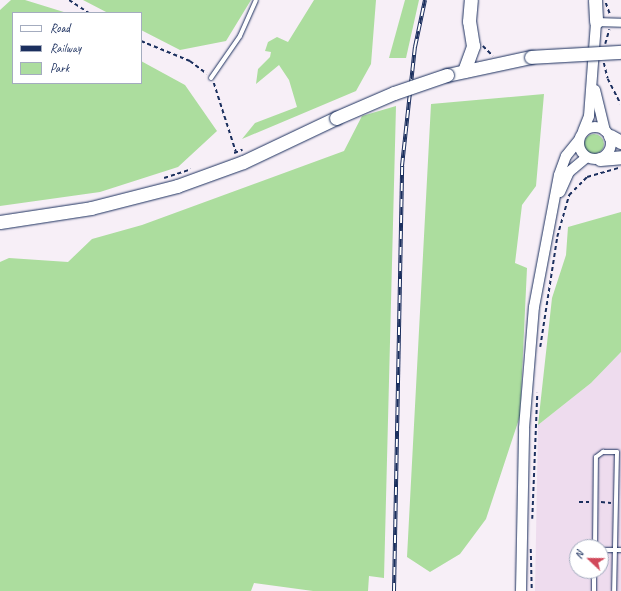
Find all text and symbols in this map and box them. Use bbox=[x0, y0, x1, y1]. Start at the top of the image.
legend bbox=[12, 12, 142, 84]
text: Road bbox=[50, 20, 70, 36]
text: Railway bbox=[50, 40, 81, 56]
text: Park bbox=[50, 60, 69, 76]
north arrow bbox=[569, 539, 609, 579]
text: N bbox=[571, 549, 587, 561]

